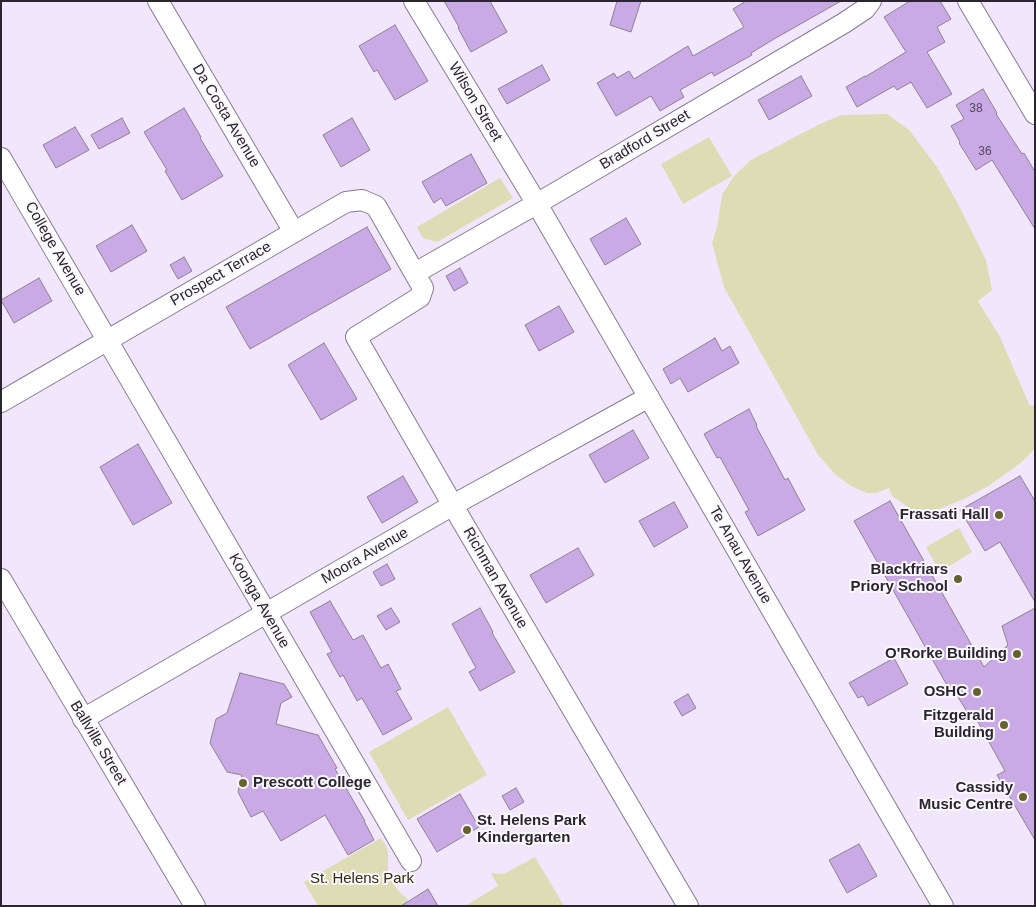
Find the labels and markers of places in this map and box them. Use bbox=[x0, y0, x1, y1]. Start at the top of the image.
place label: Frassati Hall bbox=[900, 506, 989, 524]
marker: Frassati Hall bbox=[993, 509, 1005, 521]
place label: Blackfriars Priory School bbox=[850, 561, 948, 596]
marker: Blackfriars Priory School bbox=[952, 573, 964, 585]
place label: O'Rorke Building bbox=[885, 645, 1007, 663]
marker: O'Rorke Building bbox=[1011, 648, 1023, 660]
place label: OSHC bbox=[924, 683, 967, 701]
marker: OSHC bbox=[971, 686, 983, 698]
place label: Fitzgerald Building bbox=[923, 707, 994, 742]
marker: Fitzgerald Building bbox=[998, 719, 1010, 731]
place label: Prescott College bbox=[253, 774, 371, 792]
marker: Prescott College bbox=[237, 777, 249, 789]
place label: Cassidy Music Centre bbox=[919, 779, 1013, 814]
marker: Cassidy Music Centre bbox=[1017, 791, 1029, 803]
place label: St. Helens Park Kindergarten bbox=[477, 812, 586, 847]
marker: St. Helens Park Kindergarten bbox=[461, 824, 473, 836]

